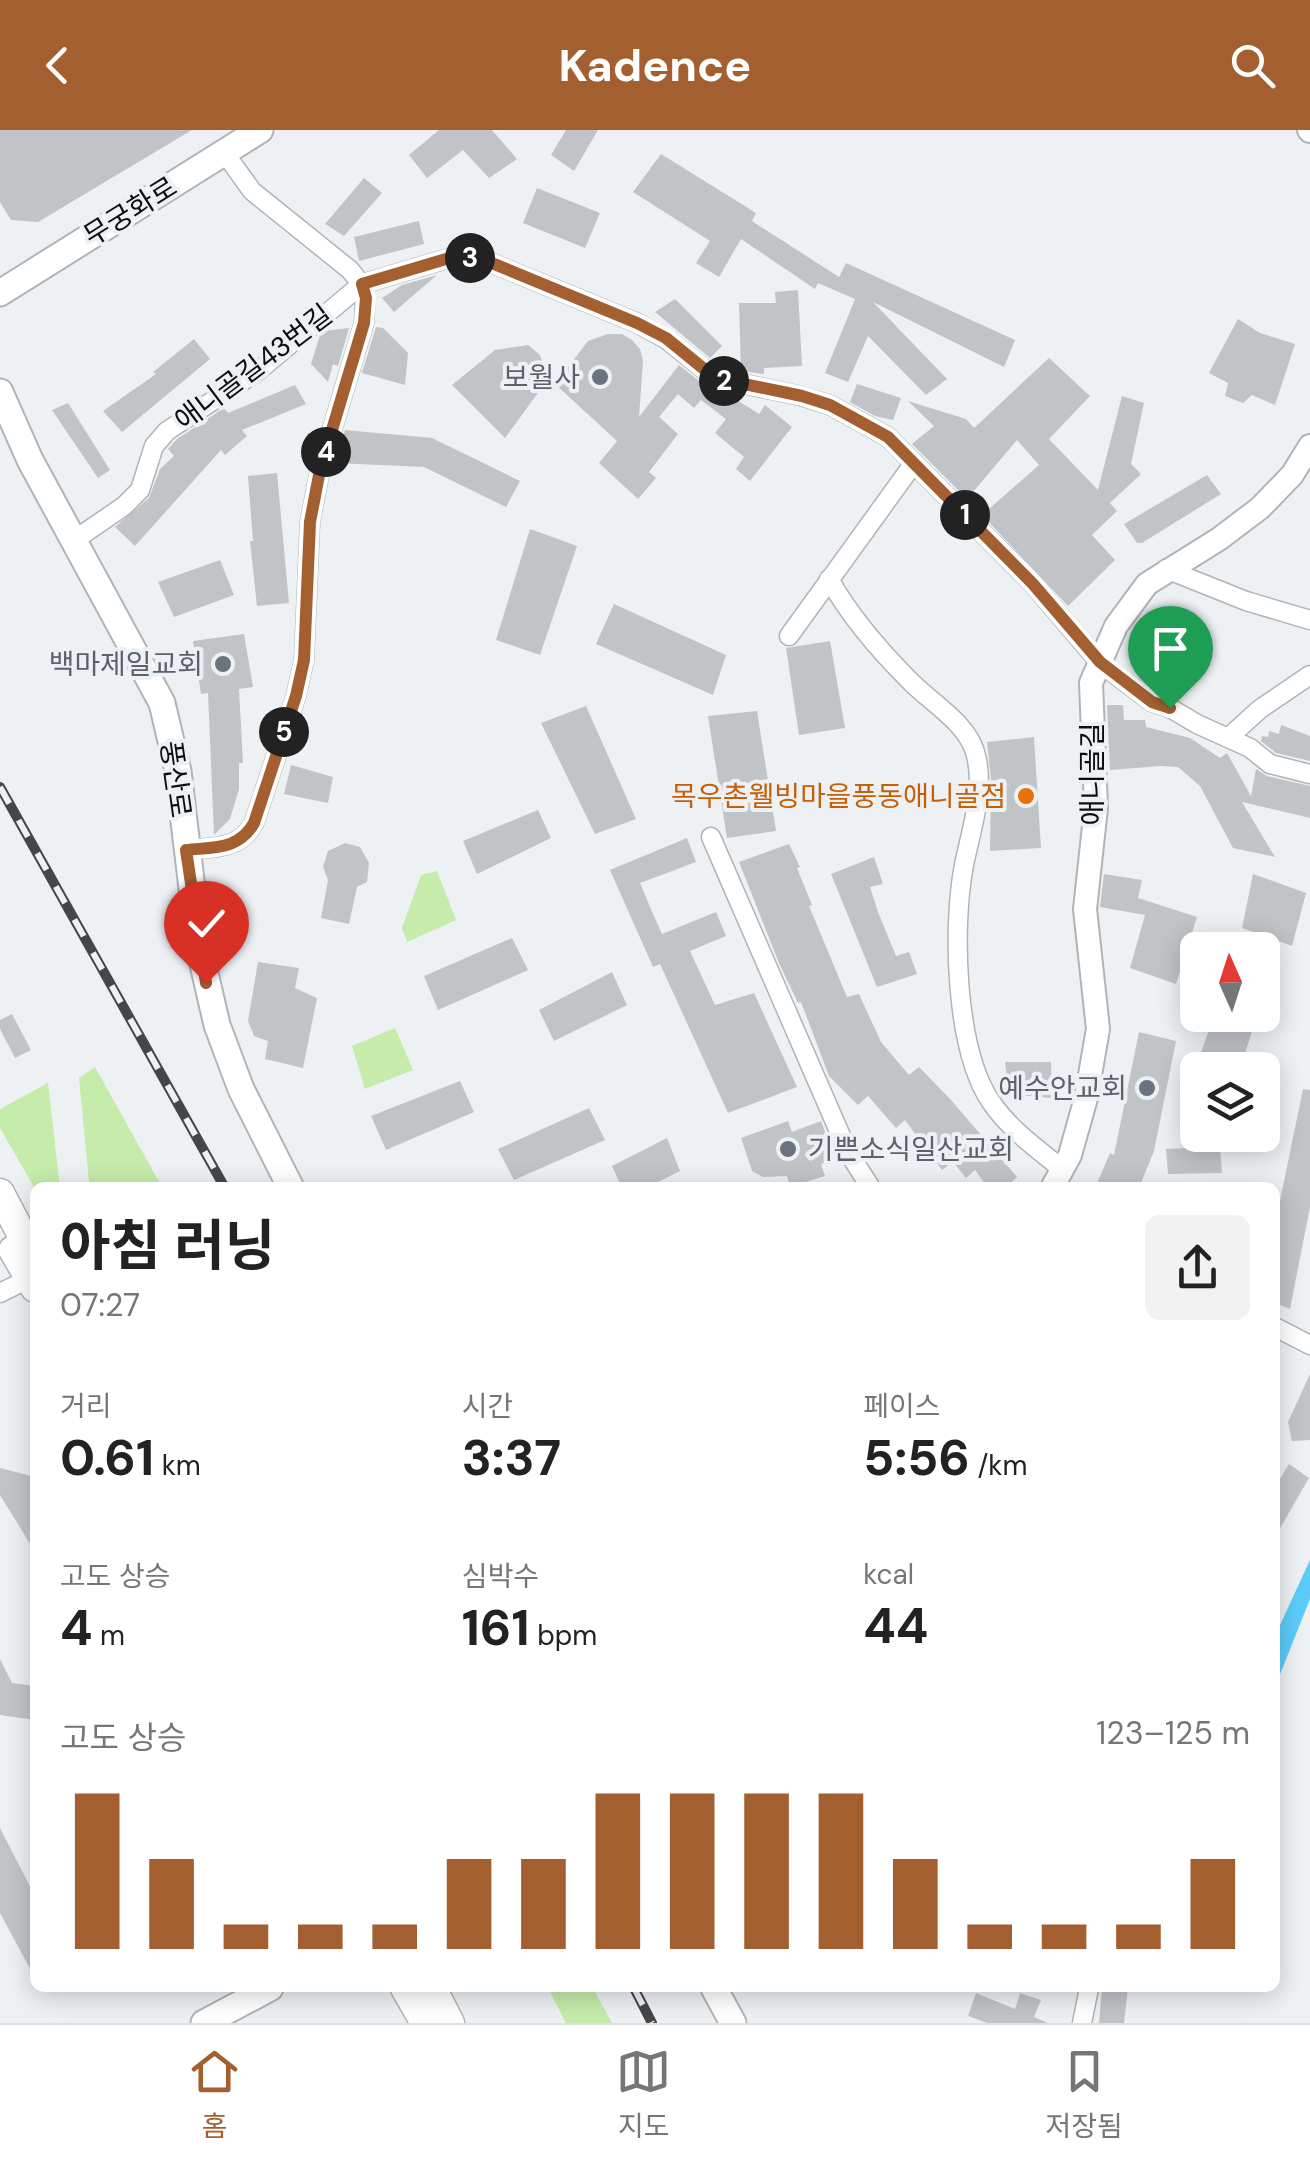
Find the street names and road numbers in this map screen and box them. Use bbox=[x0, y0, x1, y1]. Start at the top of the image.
street label: 무궁화로 bbox=[77, 168, 184, 254]
street label: 애니골길43번길 bbox=[167, 296, 340, 439]
street label: 애니골길 bbox=[1074, 722, 1111, 826]
street label: 풍산로 bbox=[152, 738, 199, 820]

